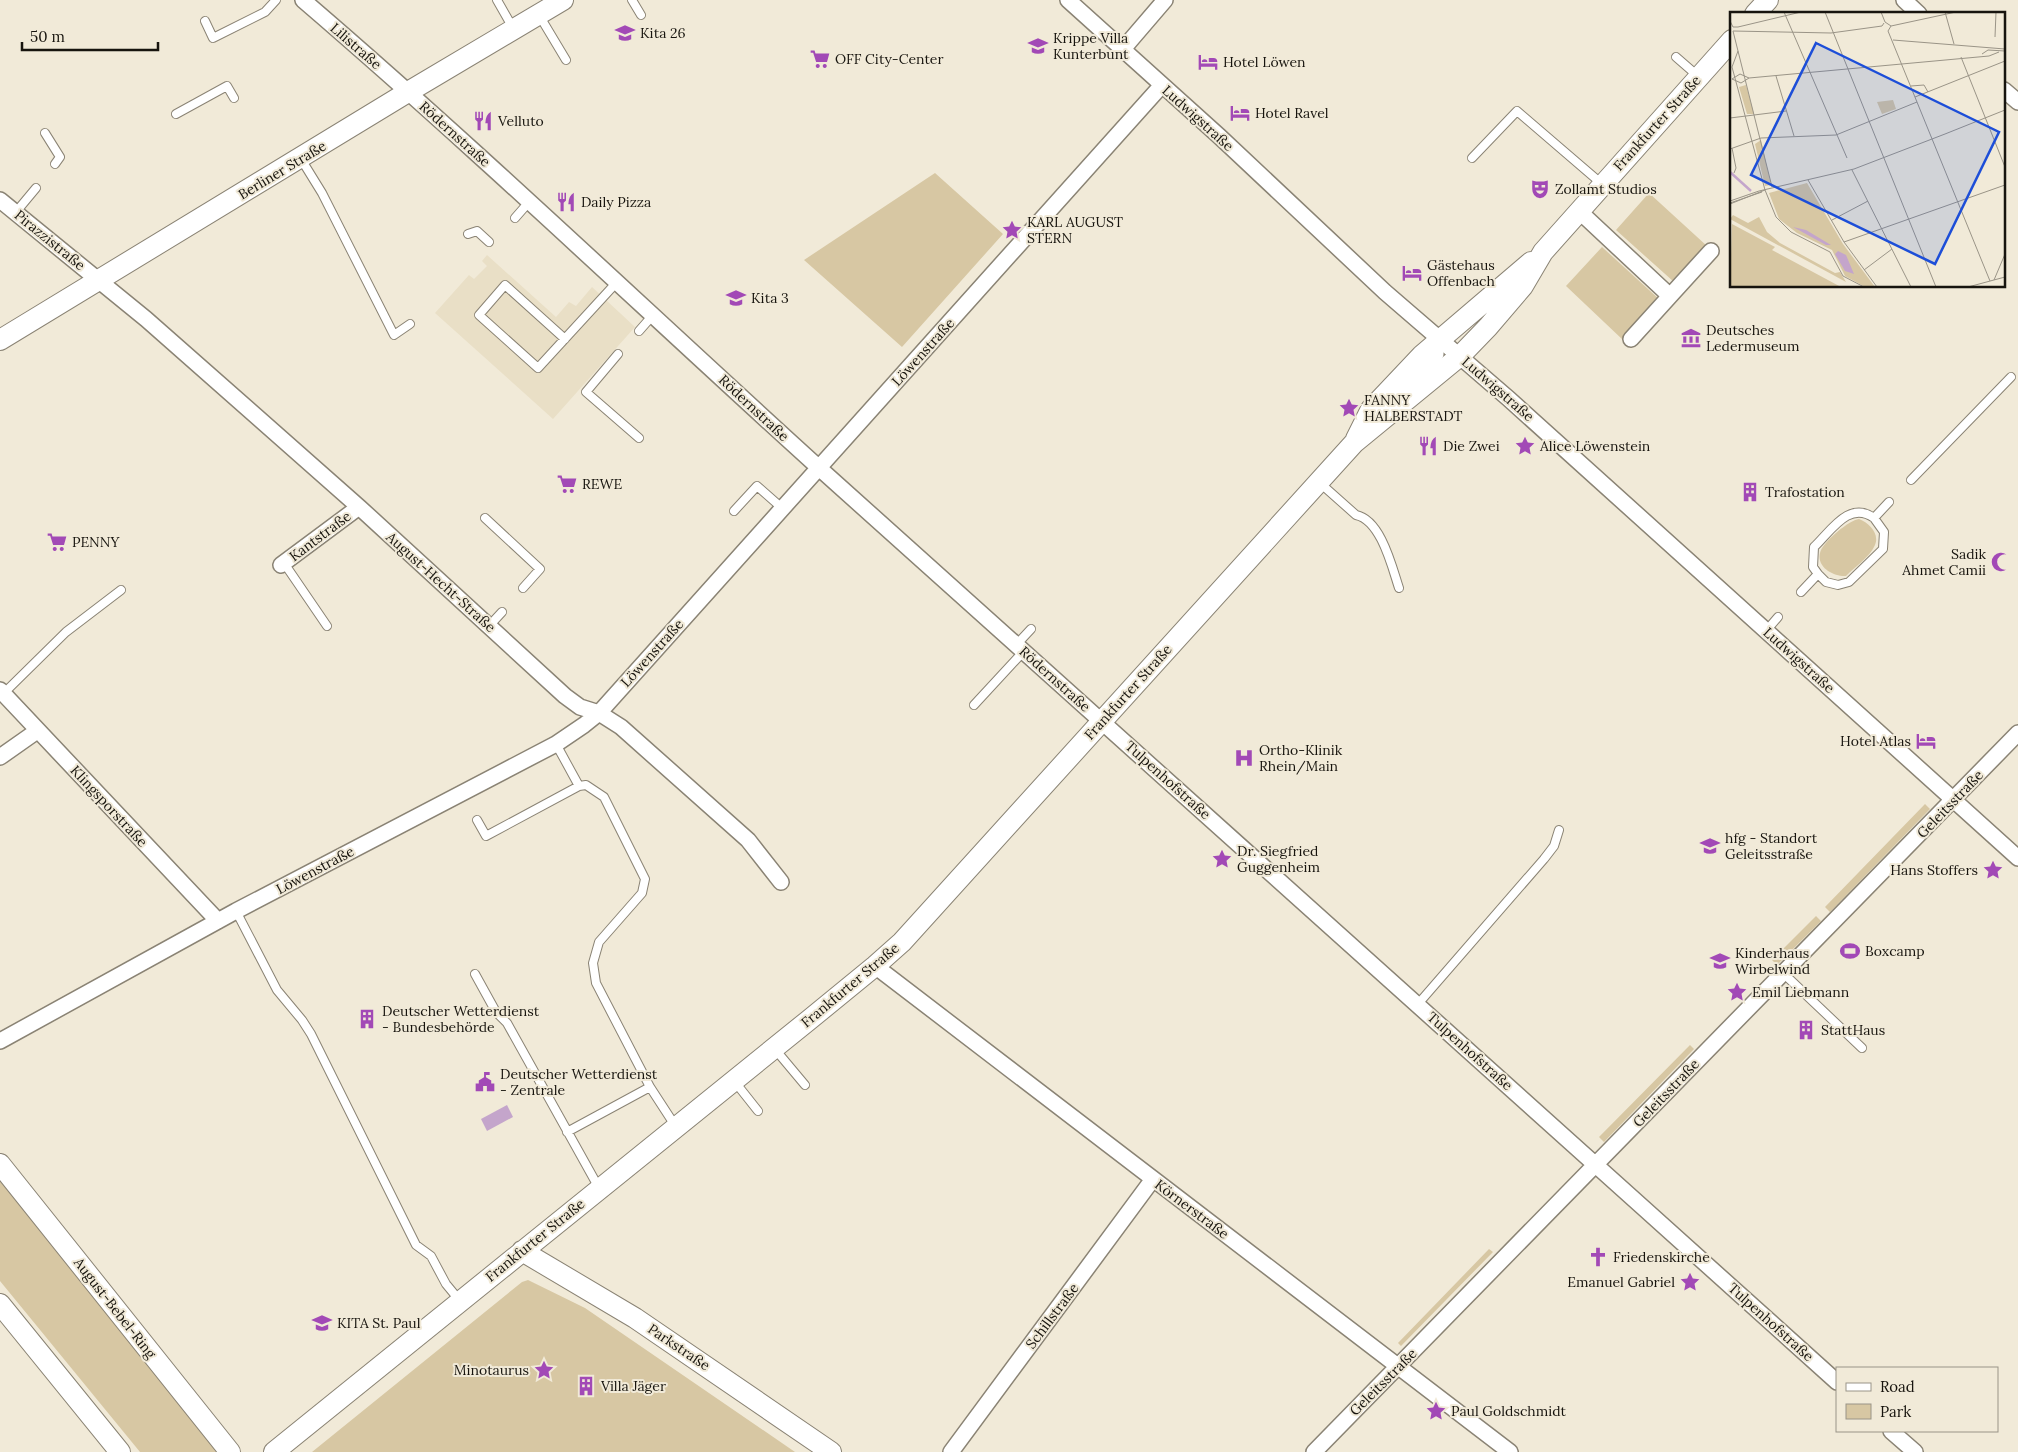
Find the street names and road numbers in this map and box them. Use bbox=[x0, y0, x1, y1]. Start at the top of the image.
street label: Lilistraße bbox=[327, 19, 386, 73]
street label: Frankfurter Straße bbox=[1609, 71, 1705, 174]
street label: Ludwigstraße bbox=[1159, 81, 1238, 155]
street label: Rödernstraße bbox=[416, 97, 495, 171]
street label: Berliner Straße bbox=[235, 136, 330, 203]
street label: Pirazzistraße bbox=[11, 206, 89, 274]
street label: Löwenstraße bbox=[888, 314, 959, 390]
street label: Ludwigstraße bbox=[1458, 353, 1538, 426]
street label: Rödernstraße bbox=[715, 371, 793, 445]
street label: Kantstraße bbox=[286, 507, 355, 565]
street label: August-Hecht-Straße bbox=[382, 527, 500, 636]
street label: Löwenstraße bbox=[617, 615, 688, 691]
street label: Ludwigstraße bbox=[1760, 623, 1839, 697]
street label: Frankfurter Straße bbox=[1080, 640, 1176, 743]
street label: Rödernstraße bbox=[1016, 642, 1095, 716]
street label: Tulpenhofstraße bbox=[1122, 737, 1215, 823]
street label: Klingsporstraße bbox=[67, 762, 152, 851]
street label: Geleitsstraße bbox=[1913, 766, 1987, 842]
street label: Löwenstraße bbox=[273, 842, 357, 898]
street label: Frankfurter Straße bbox=[797, 939, 903, 1031]
street label: Tulpenhofstraße bbox=[1424, 1008, 1517, 1094]
street label: Geleitsstraße bbox=[1629, 1055, 1703, 1131]
street label: Körnerstraße bbox=[1151, 1175, 1233, 1243]
street label: Frankfurter Straße bbox=[482, 1194, 589, 1285]
street label: August-Bebel-Ring bbox=[69, 1253, 160, 1362]
street label: Schillstraße bbox=[1021, 1279, 1083, 1352]
street label: Tulpenhofstraße bbox=[1725, 1279, 1818, 1365]
street label: Parkstraße bbox=[644, 1320, 714, 1375]
street label: Geleitsstraße bbox=[1346, 1344, 1421, 1419]

